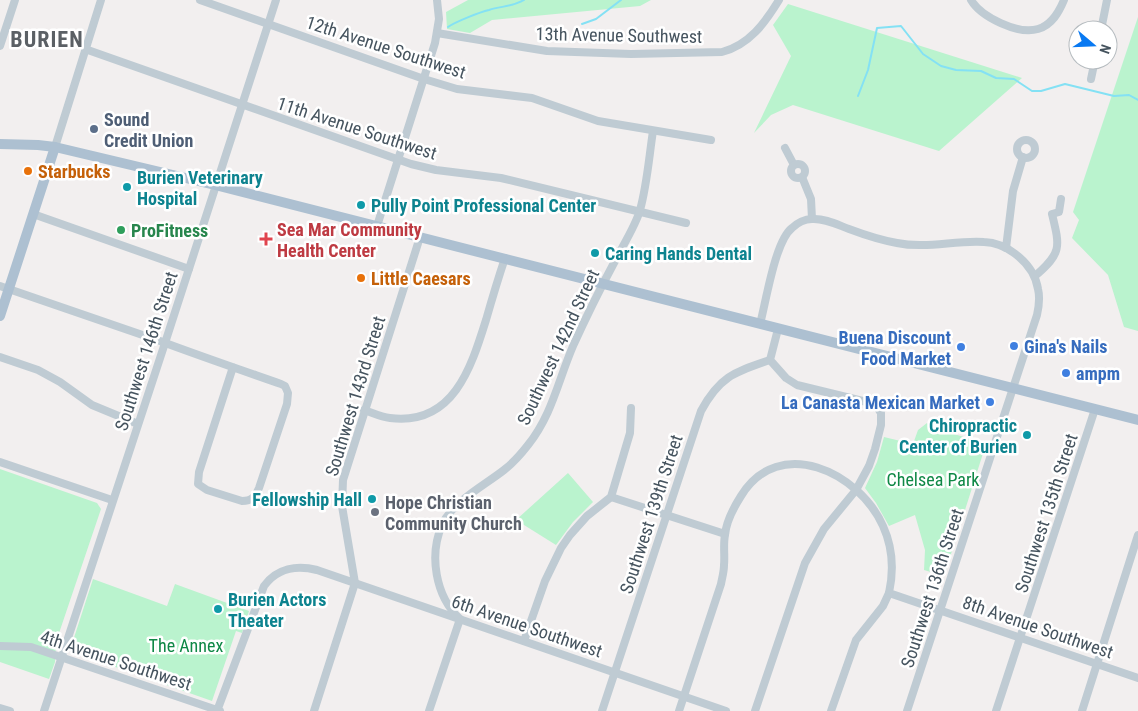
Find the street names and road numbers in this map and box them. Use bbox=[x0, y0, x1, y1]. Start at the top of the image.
street label: 12th Avenue Southwest bbox=[304, 11, 468, 83]
street label: 13th Avenue Southwest bbox=[536, 23, 702, 47]
street label: 11th Avenue Southwest bbox=[275, 92, 439, 164]
street label: Southwest 142nd Street bbox=[513, 266, 603, 428]
street label: Southwest 146th Street bbox=[110, 269, 182, 433]
street label: Southwest 143rd Street bbox=[321, 314, 389, 478]
street label: Southwest 135th Street bbox=[1010, 431, 1082, 595]
street label: Southwest 139th Street bbox=[615, 432, 687, 596]
street label: Southwest 136th Street bbox=[896, 506, 968, 670]
street label: 6th Avenue Southwest bbox=[449, 590, 605, 662]
street label: 8th Avenue Southwest bbox=[960, 591, 1116, 663]
street label: 4th Avenue Southwest bbox=[38, 626, 194, 694]

